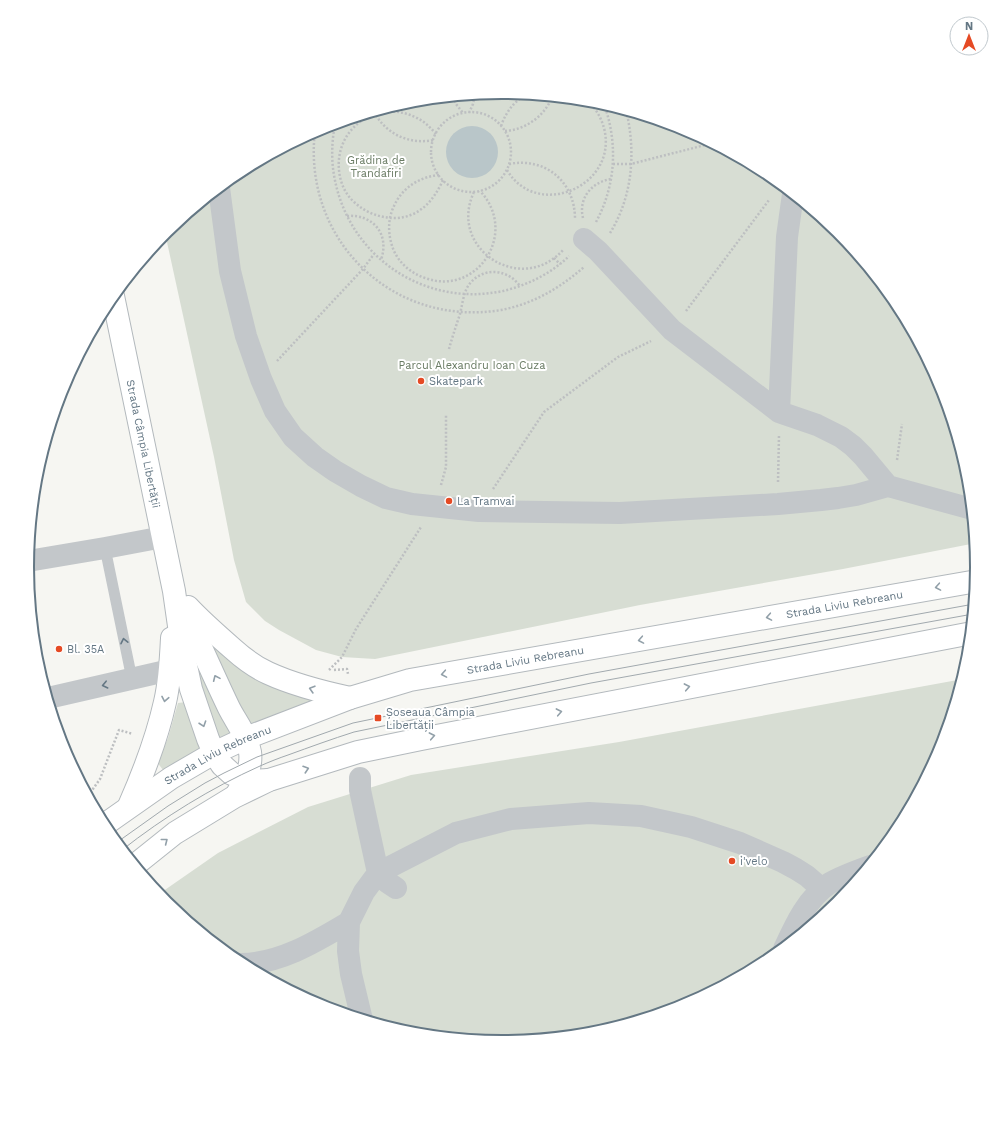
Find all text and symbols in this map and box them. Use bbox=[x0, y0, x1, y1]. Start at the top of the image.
north arrow bbox=[949, 16, 989, 56]
text: N bbox=[965, 20, 973, 33]
park label: Grădina de Trandafiri bbox=[347, 154, 405, 180]
park label: Parcul Alexandru Ioan Cuza bbox=[399, 359, 545, 372]
place label: Skatepark bbox=[429, 375, 483, 388]
marker: Skatepark bbox=[416, 376, 426, 386]
street label: Strada Câmpia Libertății bbox=[123, 379, 163, 509]
place label: La Tramvai bbox=[457, 495, 515, 508]
marker: La Tramvai bbox=[444, 496, 454, 506]
one-way arrow bbox=[935, 582, 941, 591]
street label: Strada Liviu Rebreanu bbox=[785, 588, 904, 621]
one-way arrow bbox=[766, 612, 772, 621]
one-way arrow bbox=[638, 635, 644, 643]
one-way arrow bbox=[120, 638, 129, 644]
place label: Bl. 35A bbox=[67, 643, 104, 656]
marker: Bl. 35A bbox=[54, 644, 64, 654]
street label: Strada Liviu Rebreanu bbox=[466, 644, 585, 677]
one-way arrow bbox=[441, 669, 447, 678]
one-way arrow bbox=[212, 675, 220, 682]
one-way arrow bbox=[102, 681, 108, 689]
one-way arrow bbox=[684, 684, 690, 692]
one-way arrow bbox=[309, 685, 316, 694]
one-way arrow bbox=[162, 696, 170, 702]
place label: Șoseaua Câmpia Libertății bbox=[386, 706, 475, 732]
one-way arrow bbox=[556, 708, 563, 717]
marker: Șoseaua Câmpia Libertății bbox=[373, 713, 383, 723]
one-way arrow bbox=[199, 721, 207, 728]
street label: Strada Liviu Rebreanu bbox=[162, 723, 273, 788]
one-way arrow bbox=[429, 733, 435, 741]
one-way arrow bbox=[302, 765, 309, 774]
one-way arrow bbox=[161, 839, 168, 846]
place label: i'velo bbox=[740, 855, 768, 868]
marker: i'velo bbox=[727, 856, 737, 866]

